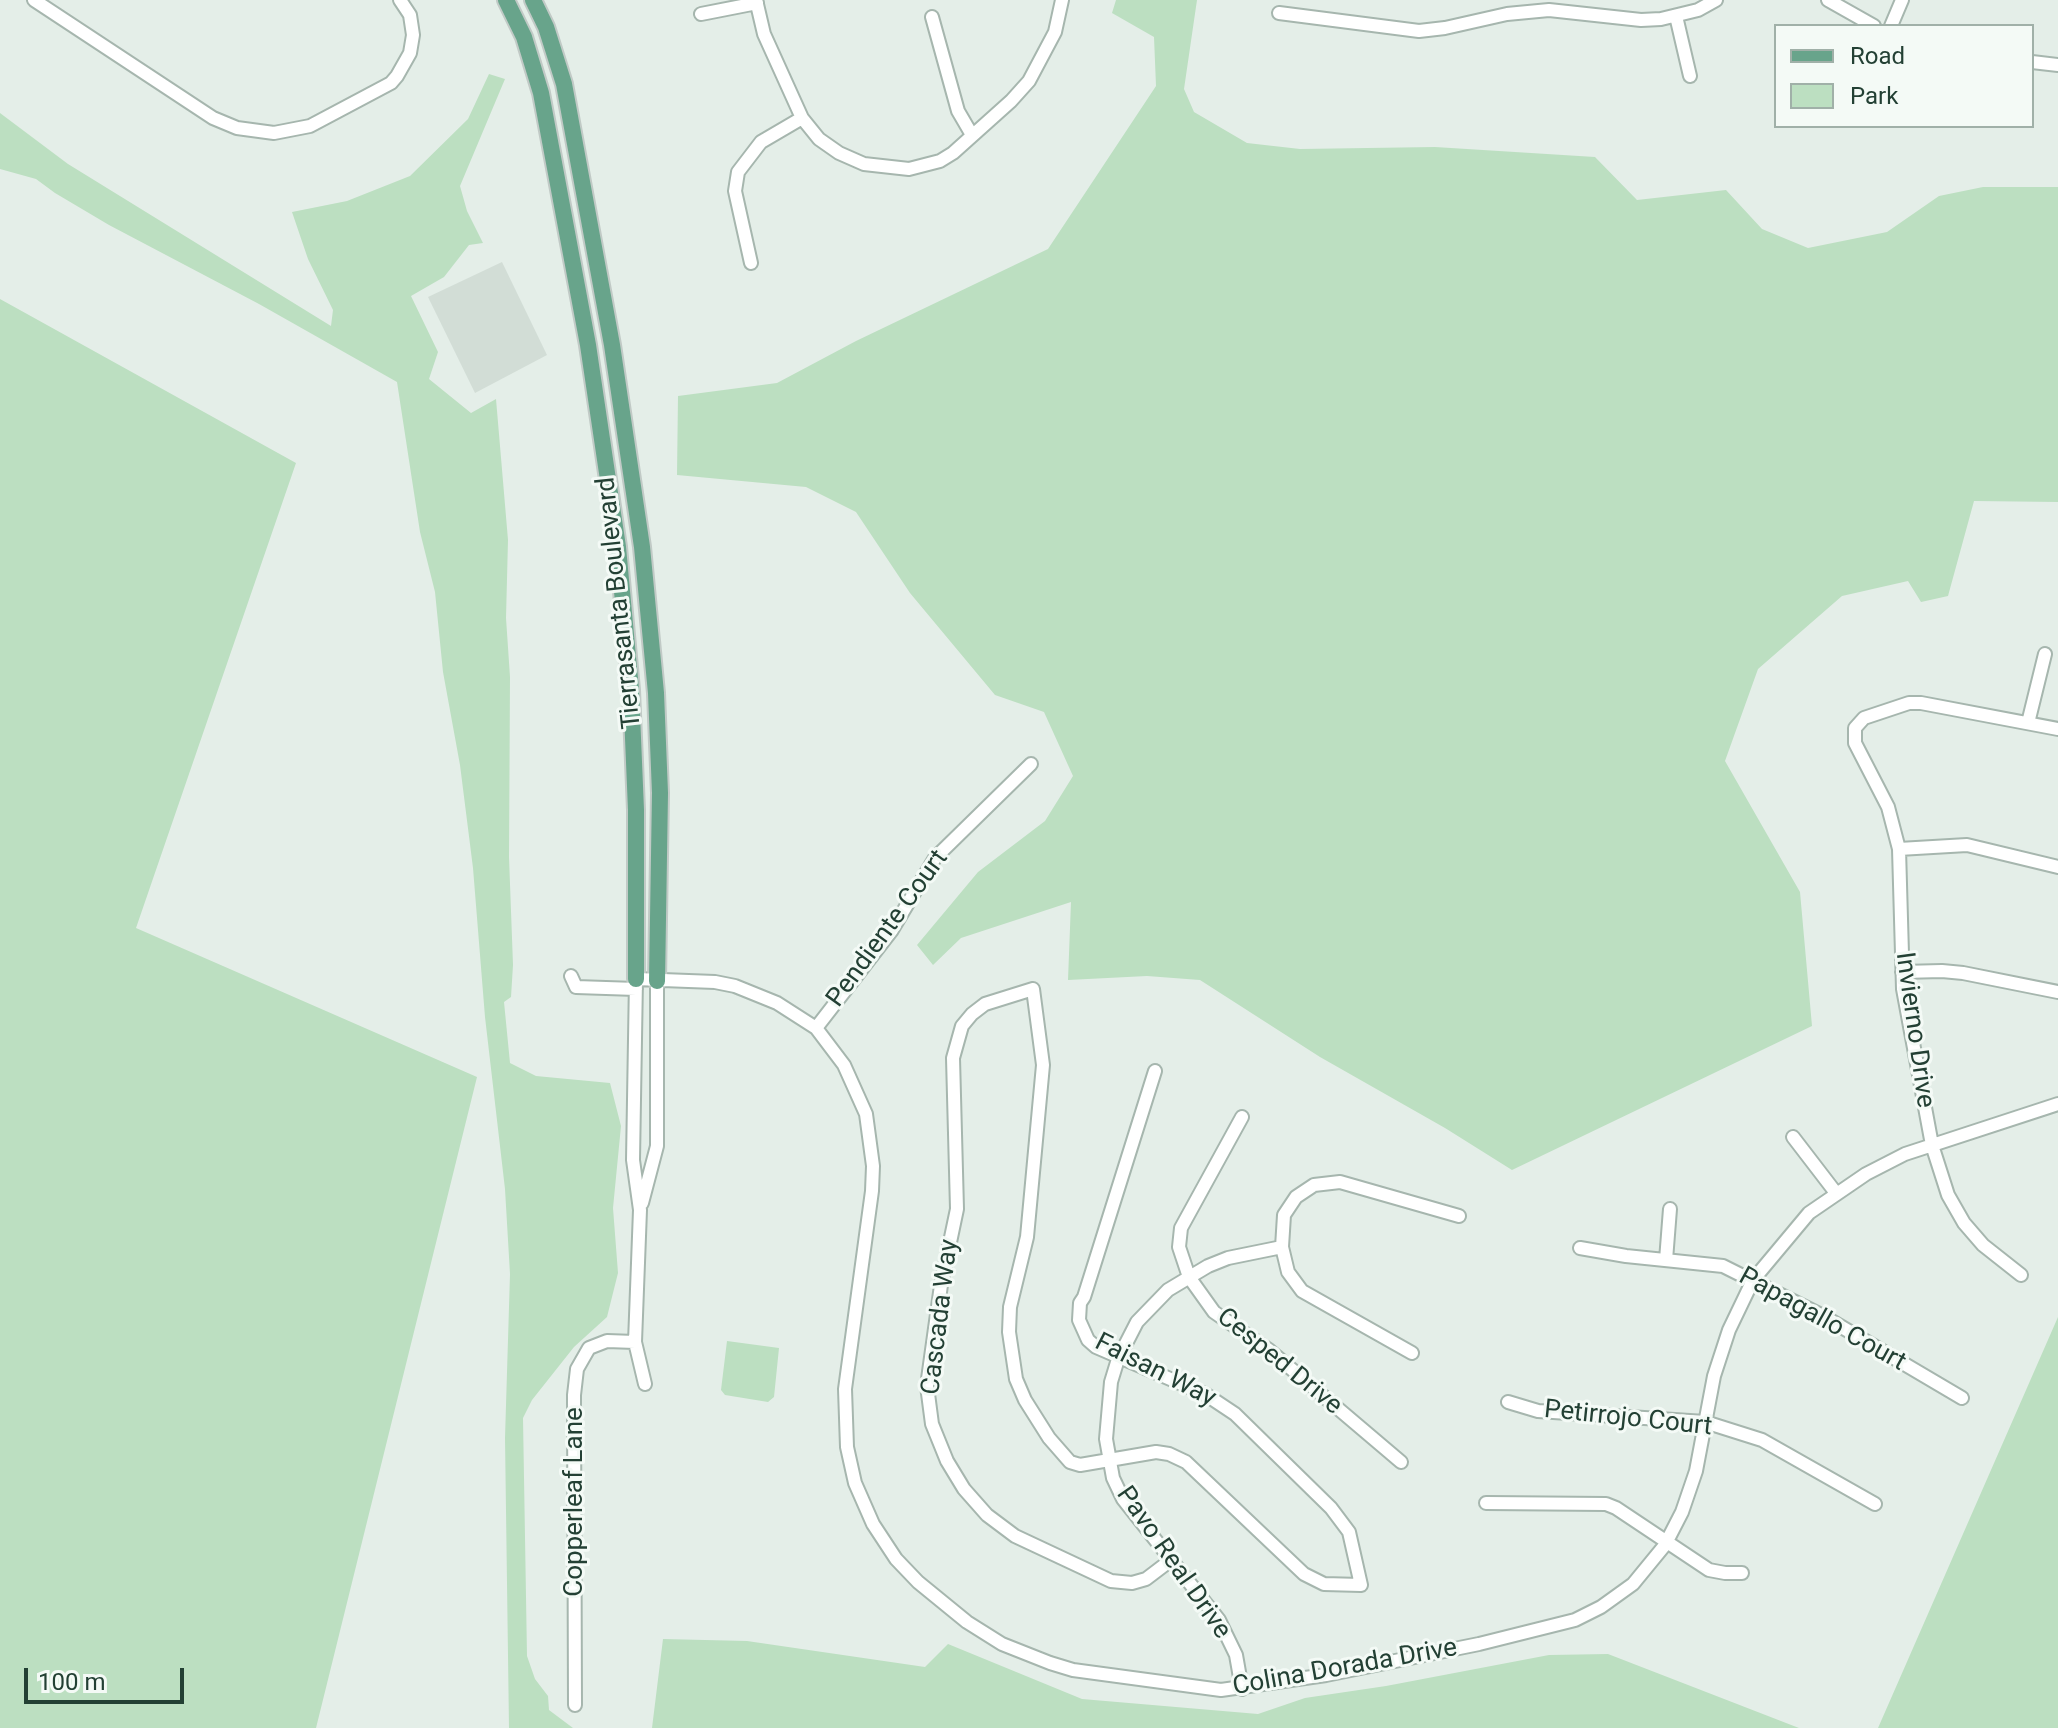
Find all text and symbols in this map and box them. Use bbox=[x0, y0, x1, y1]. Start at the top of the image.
legend bbox=[1774, 24, 2034, 128]
text: Road bbox=[1850, 42, 1905, 70]
text: Park bbox=[1850, 82, 1898, 110]
street label: Tierrasanta Boulevard bbox=[591, 476, 649, 730]
street label: Pendiente Court bbox=[821, 844, 955, 1014]
street label: Invierno Drive bbox=[1888, 950, 1940, 1110]
street label: Cascada Way bbox=[916, 1237, 966, 1397]
street label: Papagallo Court bbox=[1733, 1261, 1911, 1379]
street label: Cesped Drive bbox=[1210, 1302, 1348, 1422]
street label: Faisan Way bbox=[1089, 1327, 1221, 1415]
street label: Petirrojo Court bbox=[1543, 1395, 1713, 1443]
street label: Copperleaf Lane bbox=[559, 1407, 591, 1597]
street label: Pavo Real Drive bbox=[1109, 1481, 1237, 1645]
street label: Colina Dorada Drive bbox=[1230, 1633, 1460, 1703]
scale bar bbox=[28, 1652, 188, 1702]
text: 100 m bbox=[38, 1668, 105, 1696]

